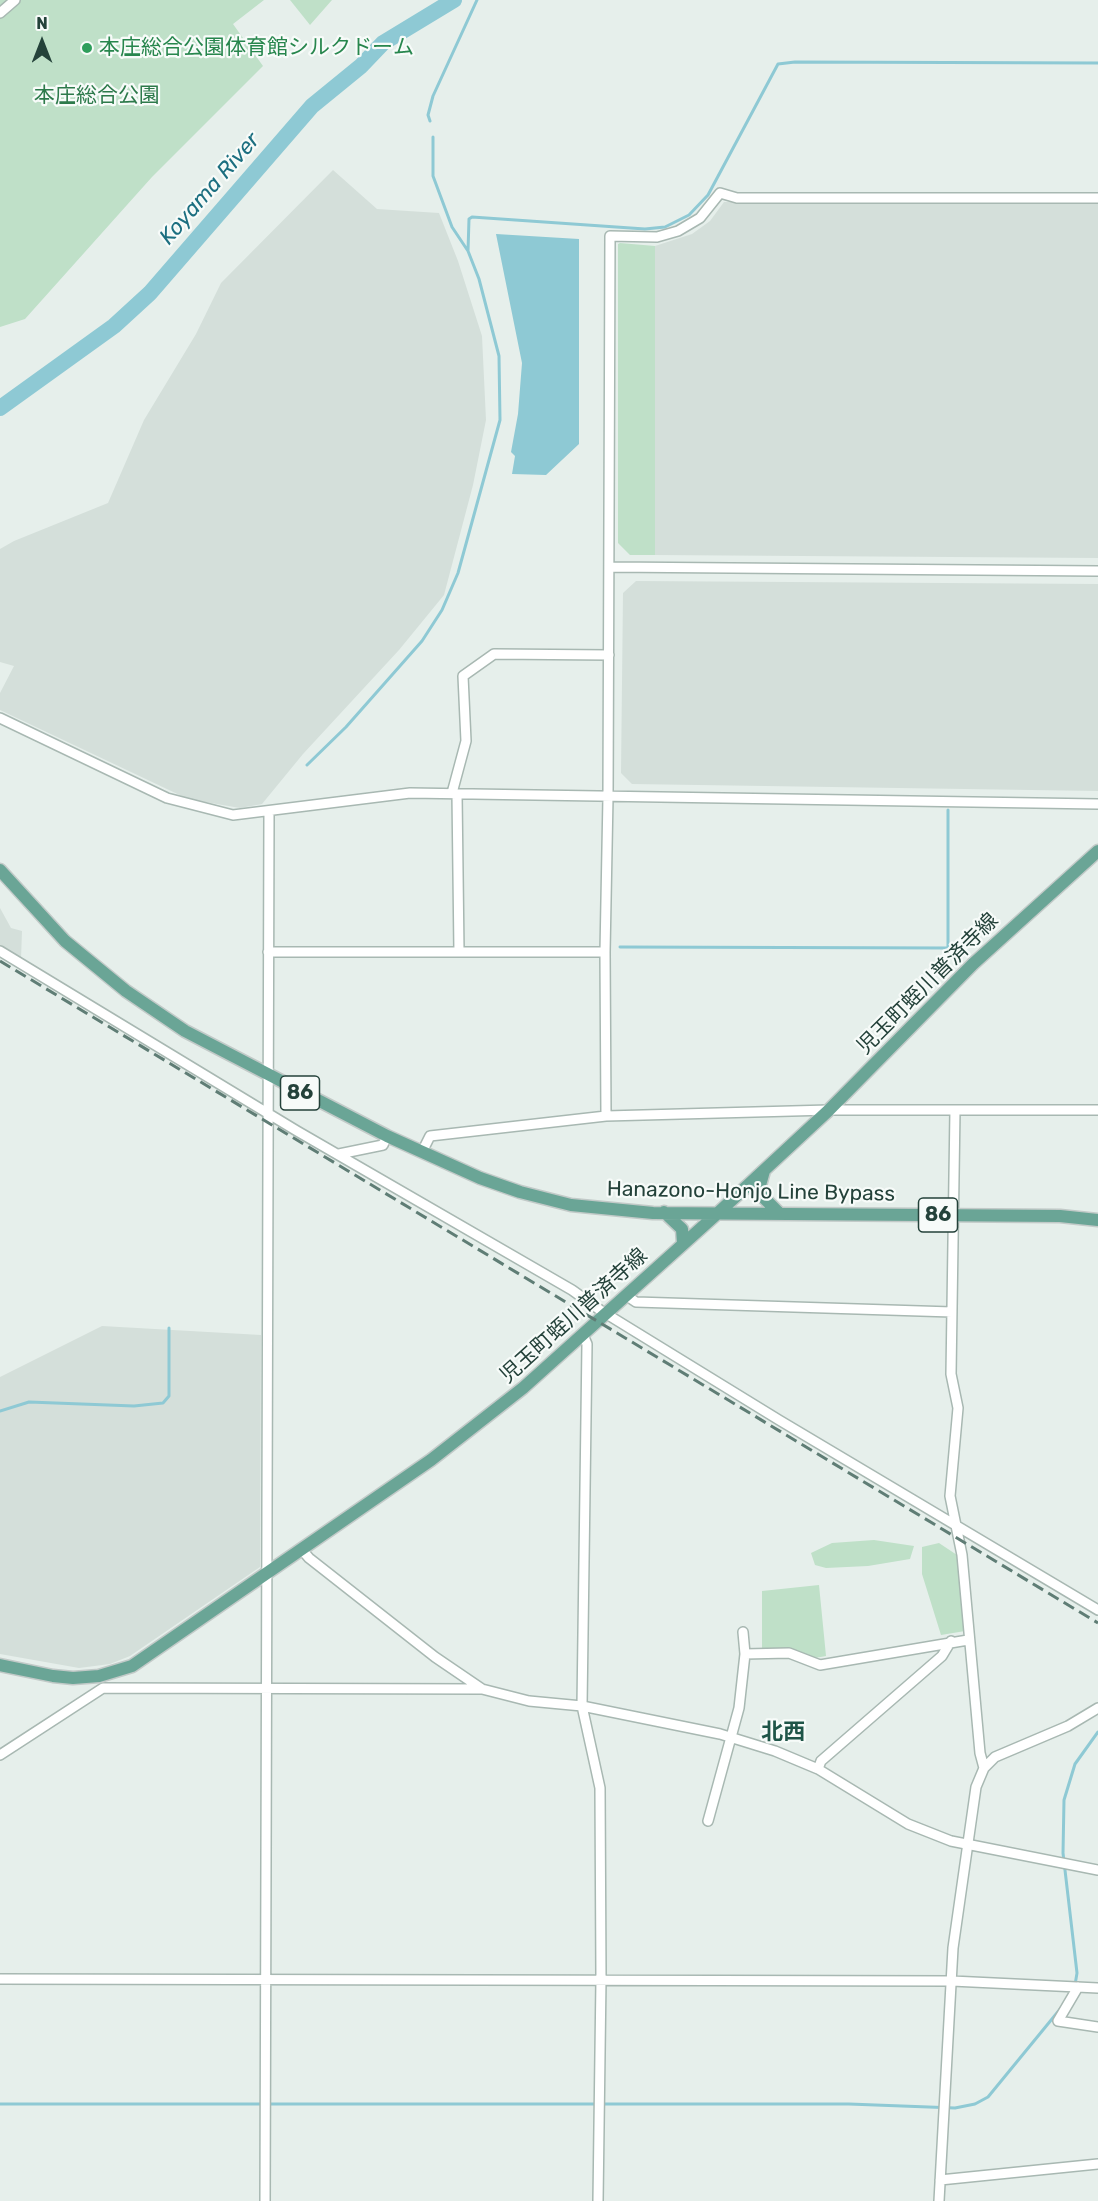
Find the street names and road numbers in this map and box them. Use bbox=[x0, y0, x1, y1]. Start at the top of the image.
street label: 児玉町蛭川普済寺線 bbox=[852, 908, 1004, 1060]
road number: 86 bbox=[280, 1076, 320, 1110]
street label: Hanazono-Honjo Line Bypass bbox=[607, 1177, 895, 1207]
road number: 86 bbox=[918, 1198, 958, 1232]
street label: 児玉町蛭川普済寺線 bbox=[495, 1243, 653, 1389]

